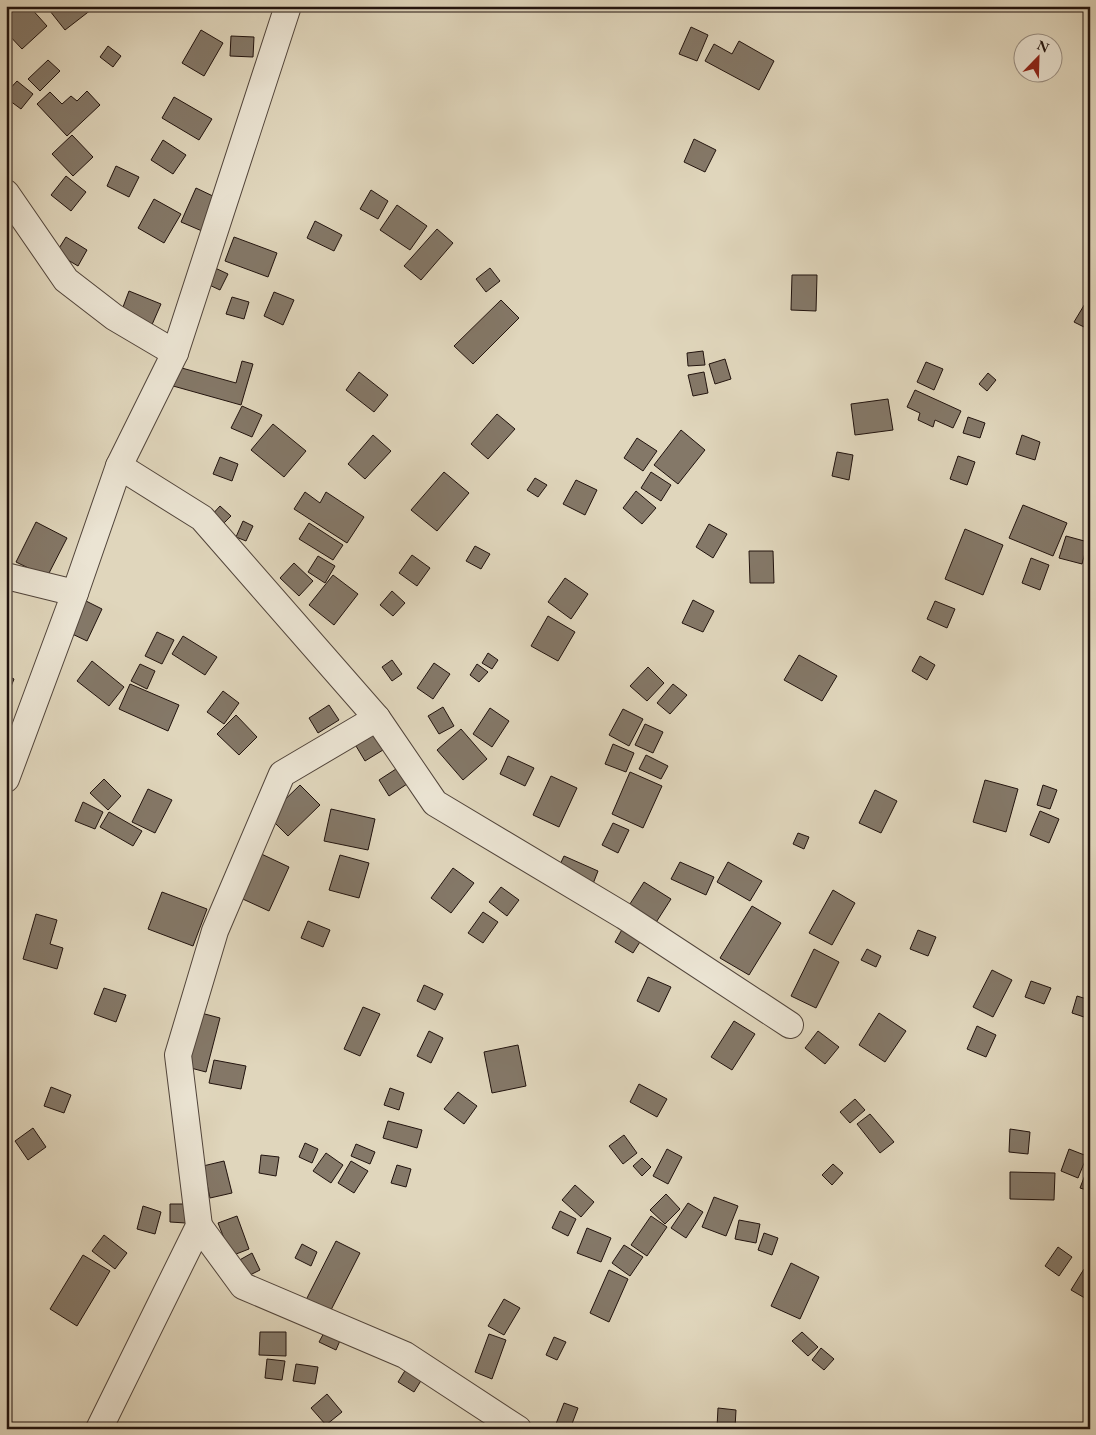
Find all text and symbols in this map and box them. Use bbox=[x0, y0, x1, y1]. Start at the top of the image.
north arrow bbox=[1014, 32, 1064, 82]
text: N bbox=[1034, 36, 1052, 57]

